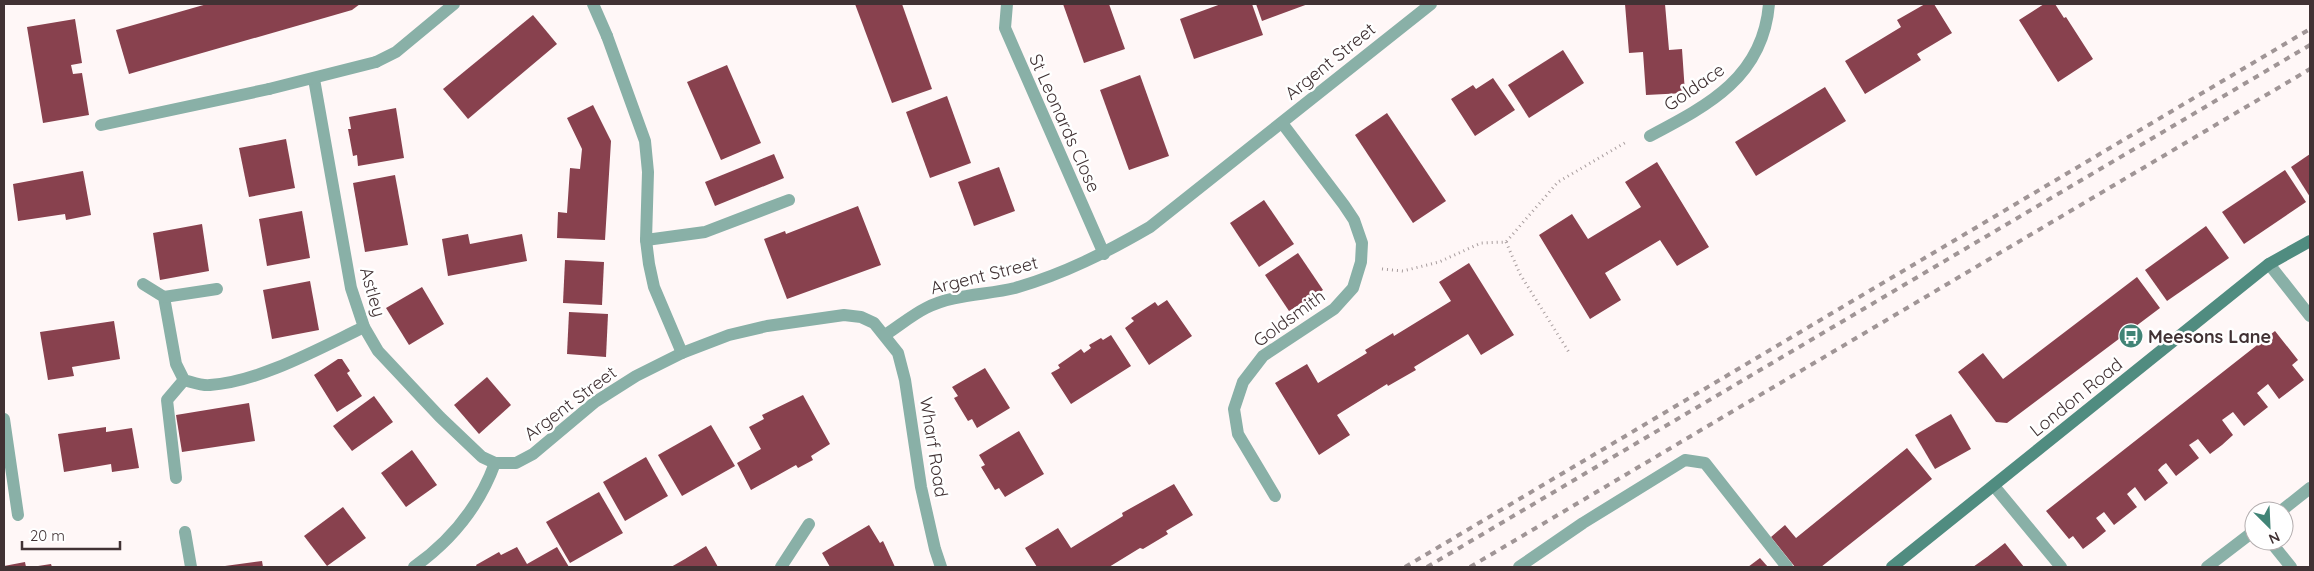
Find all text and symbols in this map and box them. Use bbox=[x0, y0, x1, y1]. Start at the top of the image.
street label: Argent Street bbox=[1280, 17, 1380, 105]
street label: St Leonards Close bbox=[1024, 50, 1106, 196]
street label: Goldace bbox=[1659, 58, 1729, 116]
street label: Argent Street bbox=[928, 251, 1040, 299]
street label: Astley bbox=[355, 265, 391, 319]
street label: Goldsmith bbox=[1249, 284, 1329, 352]
bus stop icon: Meesons Lane bbox=[2118, 323, 2144, 349]
place label: Meesons Lane bbox=[2148, 325, 2271, 348]
street label: London Road bbox=[2025, 353, 2127, 441]
street label: Argent Street bbox=[519, 361, 621, 445]
street label: Wharf Road bbox=[915, 395, 953, 499]
north arrow bbox=[2244, 501, 2294, 551]
scale bar bbox=[22, 518, 120, 550]
text: 20 m bbox=[30, 526, 65, 545]
text: N bbox=[2266, 528, 2283, 548]

